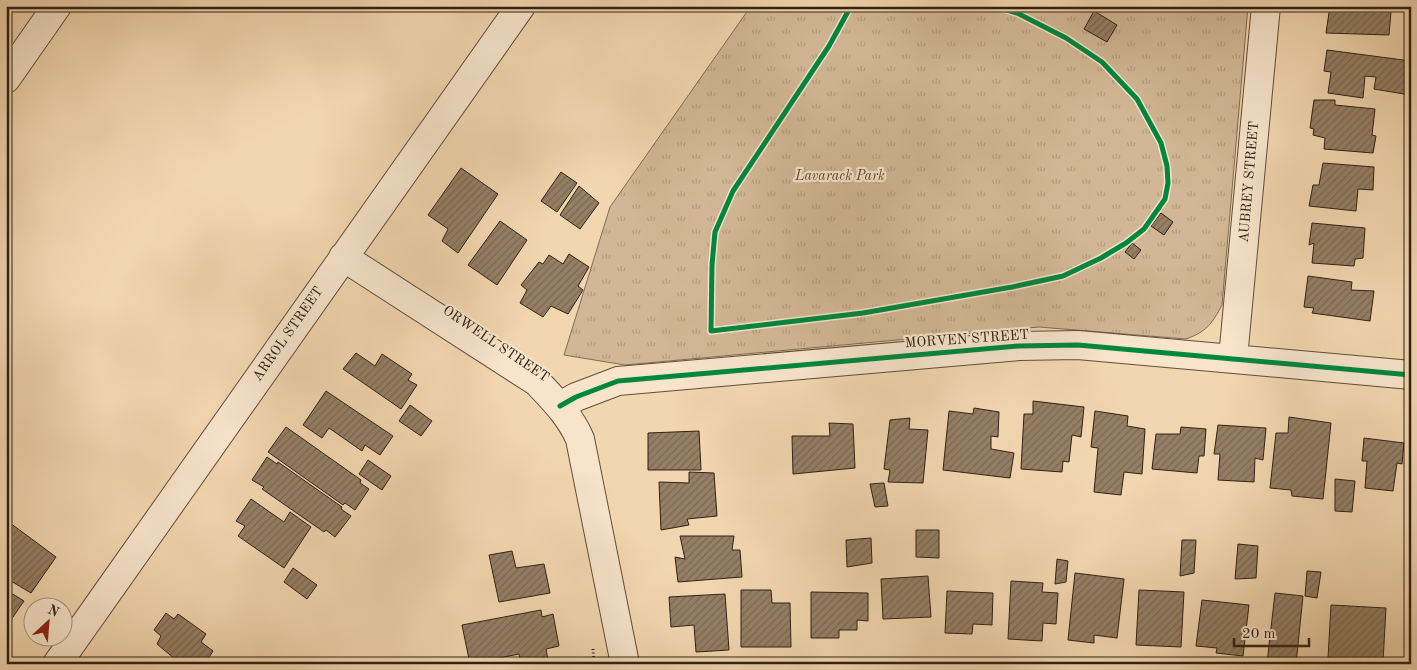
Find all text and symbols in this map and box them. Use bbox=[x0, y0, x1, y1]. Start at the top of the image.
street label: AUBREY STREET bbox=[1237, 121, 1261, 243]
park label: Lavarack Park bbox=[794, 169, 885, 183]
street label: ARROL STREET bbox=[250, 284, 326, 384]
street label: ORWELL STREET bbox=[440, 303, 552, 385]
street label: MORVEN STREET bbox=[904, 328, 1030, 350]
north arrow bbox=[22, 598, 72, 648]
text: N bbox=[45, 603, 61, 620]
scale bar bbox=[1234, 615, 1310, 647]
text: 20 m bbox=[1242, 627, 1276, 642]

